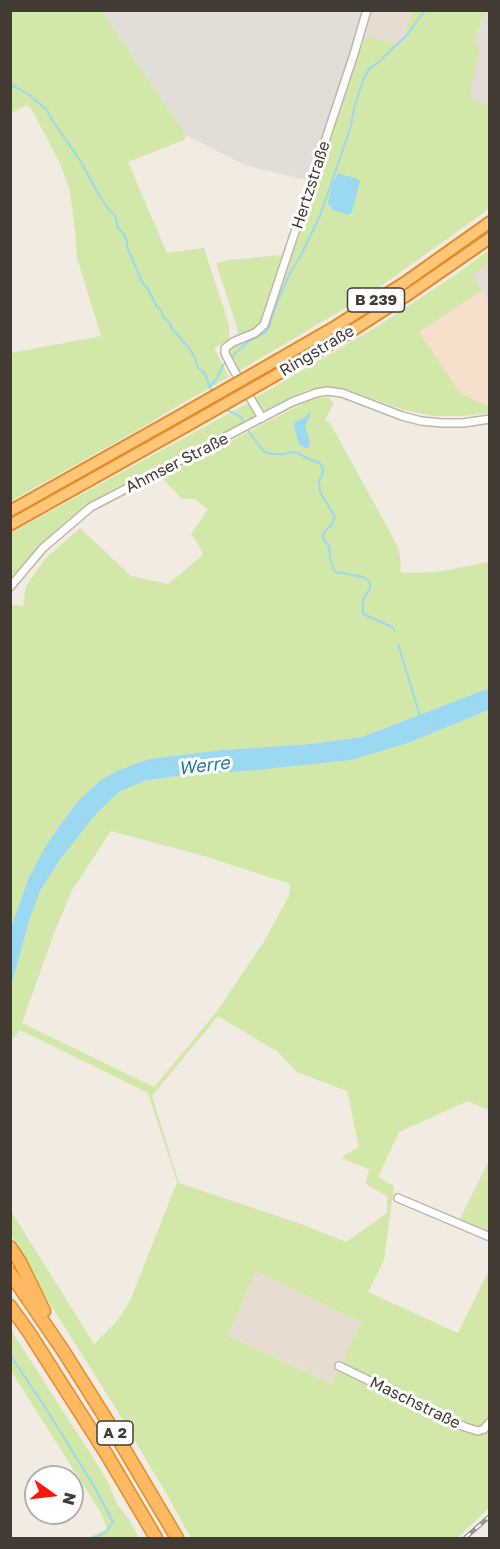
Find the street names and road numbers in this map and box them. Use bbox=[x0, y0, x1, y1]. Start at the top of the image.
street label: Hertzstraße bbox=[288, 139, 334, 231]
road number: B 239 bbox=[348, 288, 404, 312]
street label: Ringstraße bbox=[276, 321, 358, 381]
street label: Ahmser Straße bbox=[122, 429, 232, 497]
street label: Maschstraße bbox=[367, 1373, 463, 1433]
road number: A 2 bbox=[97, 1421, 133, 1445]

